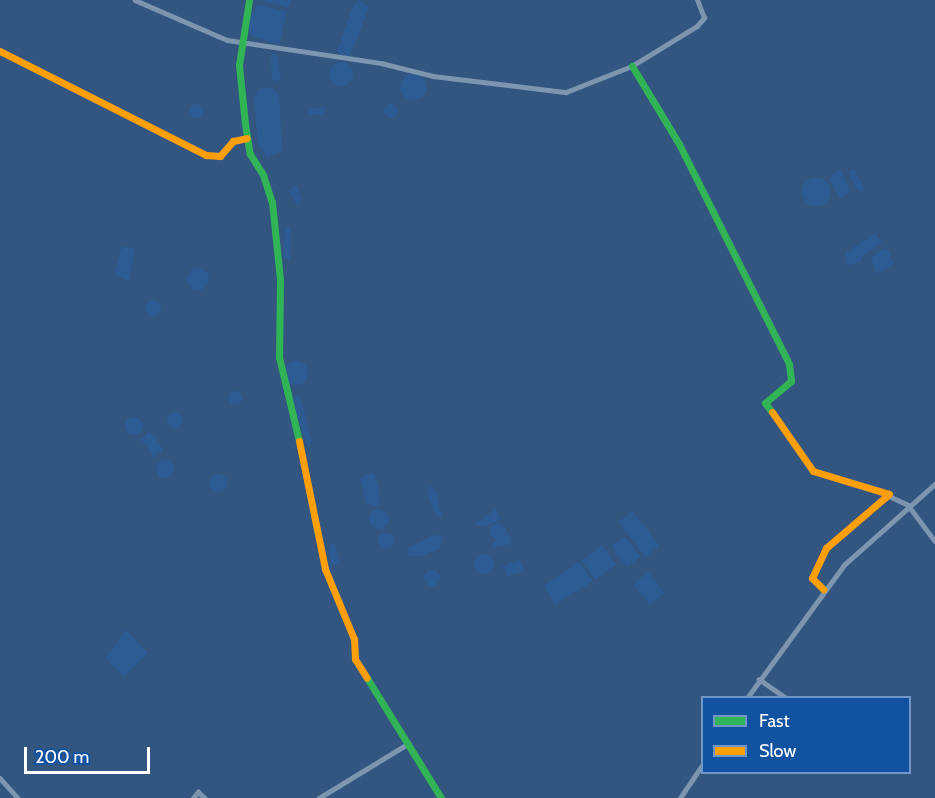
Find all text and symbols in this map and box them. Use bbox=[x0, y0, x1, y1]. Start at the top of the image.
legend bbox=[701, 696, 911, 774]
text: Fast bbox=[759, 710, 790, 732]
scale bar bbox=[27, 735, 153, 773]
text: Slow bbox=[759, 740, 796, 762]
text: 200 m bbox=[35, 746, 89, 768]

